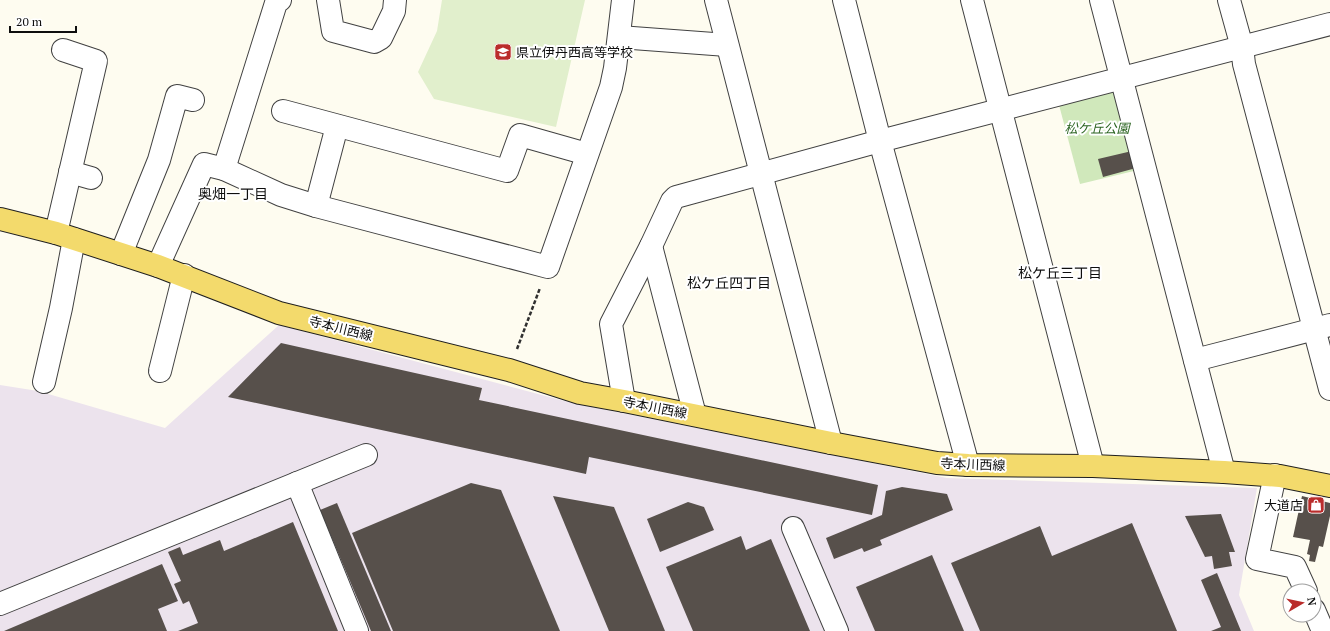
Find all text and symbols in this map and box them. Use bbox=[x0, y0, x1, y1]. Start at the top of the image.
scale bar bbox=[10, 8, 76, 34]
text: 20 m bbox=[16, 14, 43, 29]
school or university icon: 県立伊丹西高等学校 bbox=[493, 42, 513, 62]
place label: 県立伊丹西高等学校 bbox=[516, 43, 633, 61]
park label: 松ケ丘公園 bbox=[1064, 119, 1131, 137]
district label: 奥畑一丁目 bbox=[198, 184, 268, 203]
district label: 松ケ丘三丁目 bbox=[1018, 263, 1102, 282]
district label: 松ケ丘四丁目 bbox=[687, 273, 771, 292]
street label: 寺本川西線 bbox=[307, 311, 375, 345]
street label: 寺本川西線 bbox=[621, 392, 689, 422]
street label: 寺本川西線 bbox=[940, 454, 1006, 474]
shop icon: 大道店 bbox=[1306, 495, 1326, 515]
place label: 大道店 bbox=[1264, 496, 1303, 514]
north arrow bbox=[1282, 583, 1322, 623]
text: N bbox=[1304, 596, 1320, 607]

